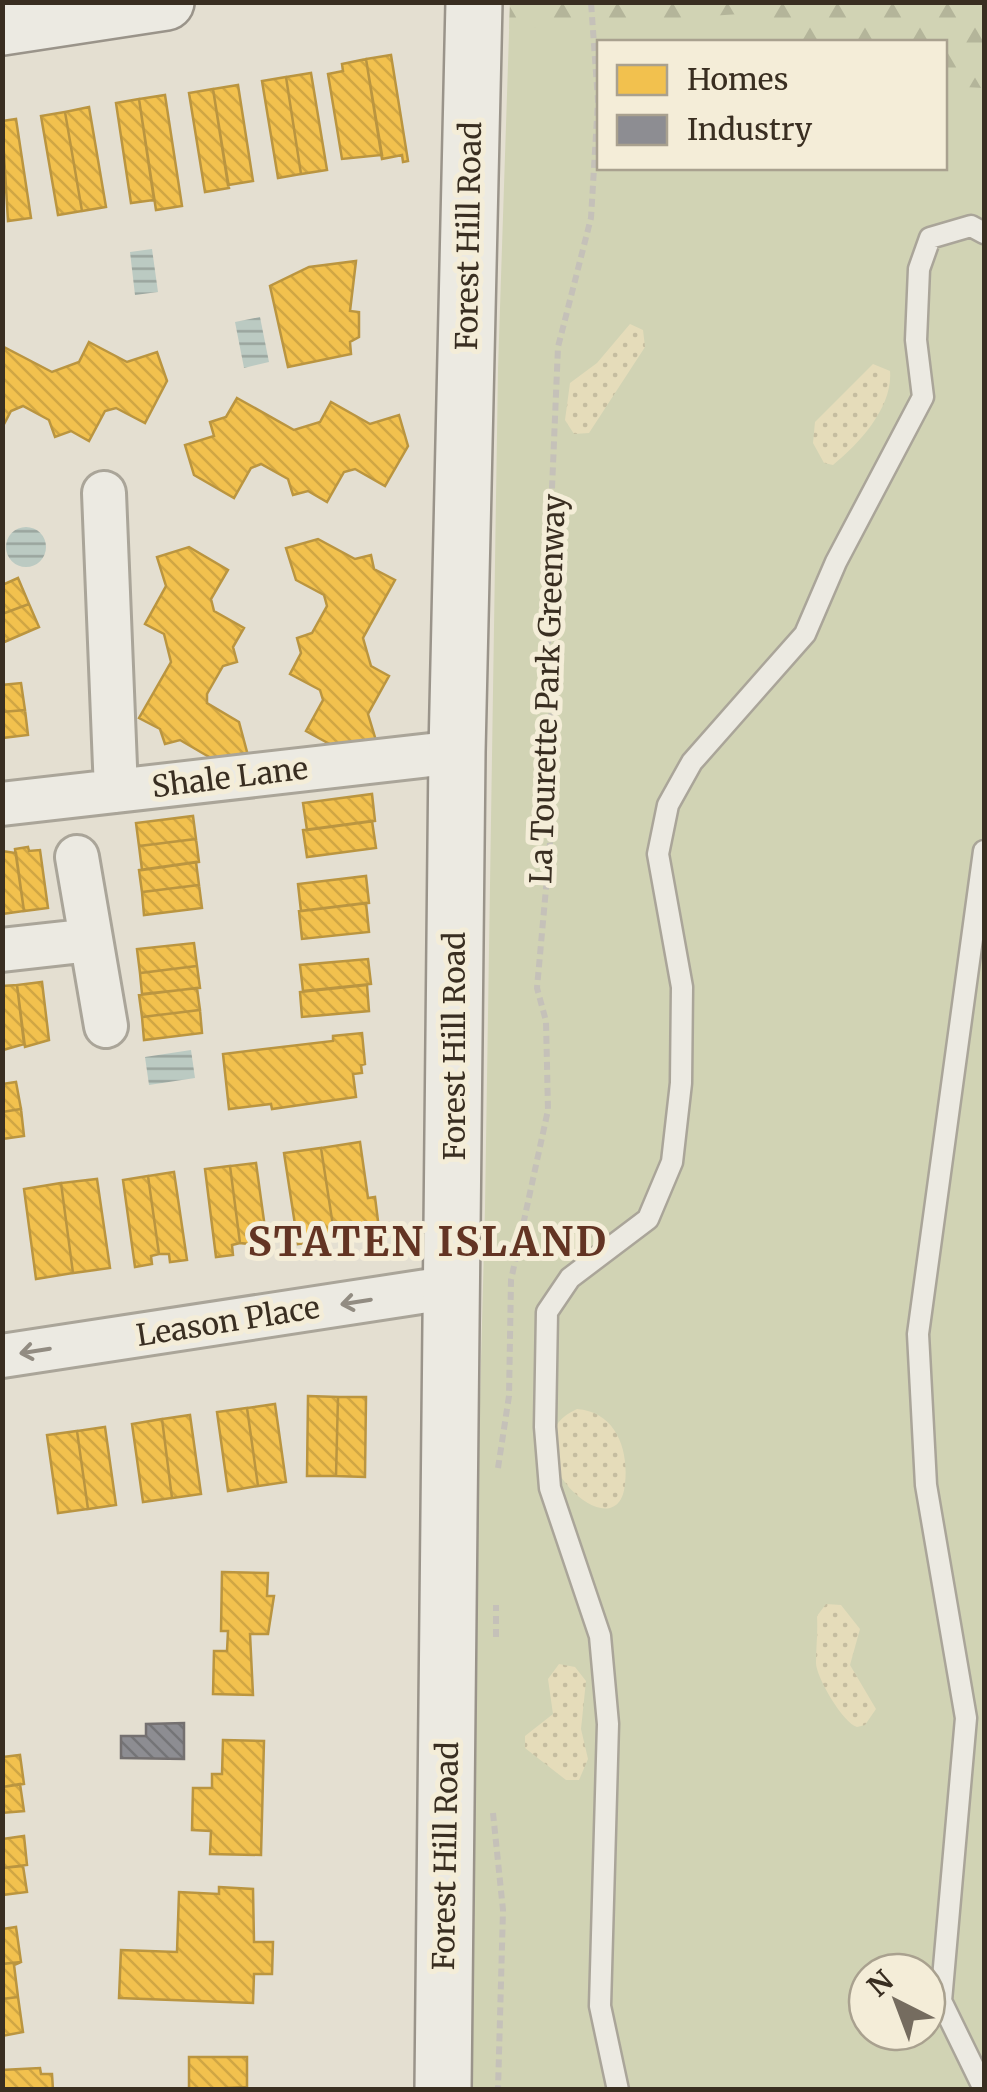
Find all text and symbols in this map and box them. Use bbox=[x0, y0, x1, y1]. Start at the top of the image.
legend bbox=[597, 40, 947, 170]
text: Homes bbox=[687, 60, 788, 98]
text: Industry bbox=[687, 110, 813, 148]
street label: Forest Hill Road bbox=[447, 121, 489, 351]
street label: La Tourette Park Greenway bbox=[521, 493, 573, 885]
street label: Shale Lane bbox=[150, 749, 310, 805]
street label: Forest Hill Road bbox=[435, 932, 473, 1160]
district label: STATEN ISLAND bbox=[247, 1217, 609, 1267]
street label: Leason Place bbox=[134, 1288, 322, 1354]
one-way arrow bbox=[341, 1294, 373, 1312]
one-way arrow bbox=[19, 1342, 52, 1361]
street label: Forest Hill Road bbox=[424, 1741, 466, 1971]
north arrow bbox=[847, 1952, 947, 2052]
text: N bbox=[860, 1963, 901, 2004]

